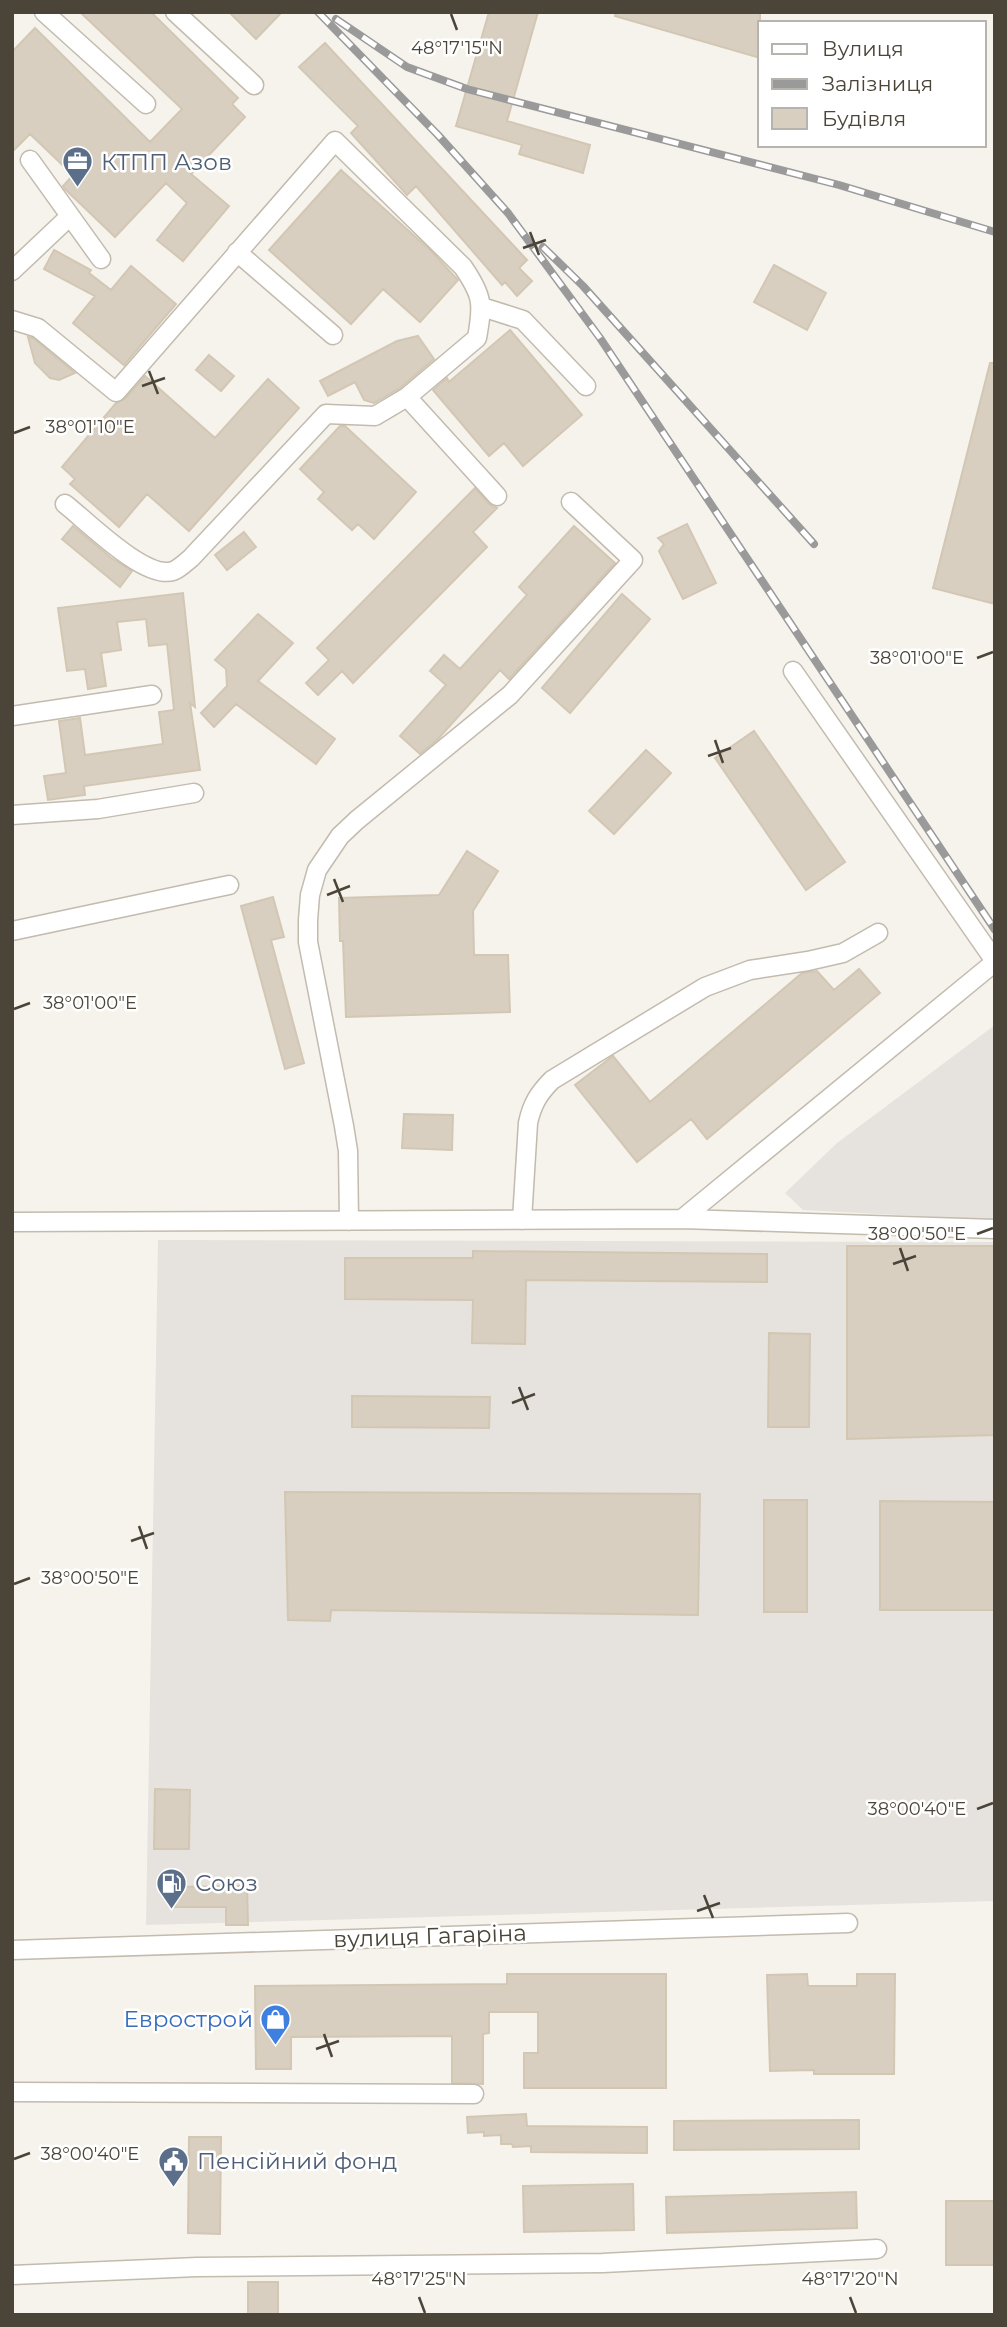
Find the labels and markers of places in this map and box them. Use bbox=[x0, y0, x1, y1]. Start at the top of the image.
office icon: КТПП Азов bbox=[61, 145, 95, 189]
place label: КТПП Азов bbox=[101, 148, 232, 176]
fuel station icon: Союз bbox=[155, 1866, 189, 1910]
place label: Союз bbox=[195, 1869, 258, 1897]
shop icon: Еврострой bbox=[259, 2002, 293, 2046]
place label: Еврострой bbox=[124, 2005, 253, 2033]
public building icon: Пенсійний фонд bbox=[157, 2144, 191, 2188]
place label: Пенсійний фонд bbox=[197, 2147, 397, 2175]

